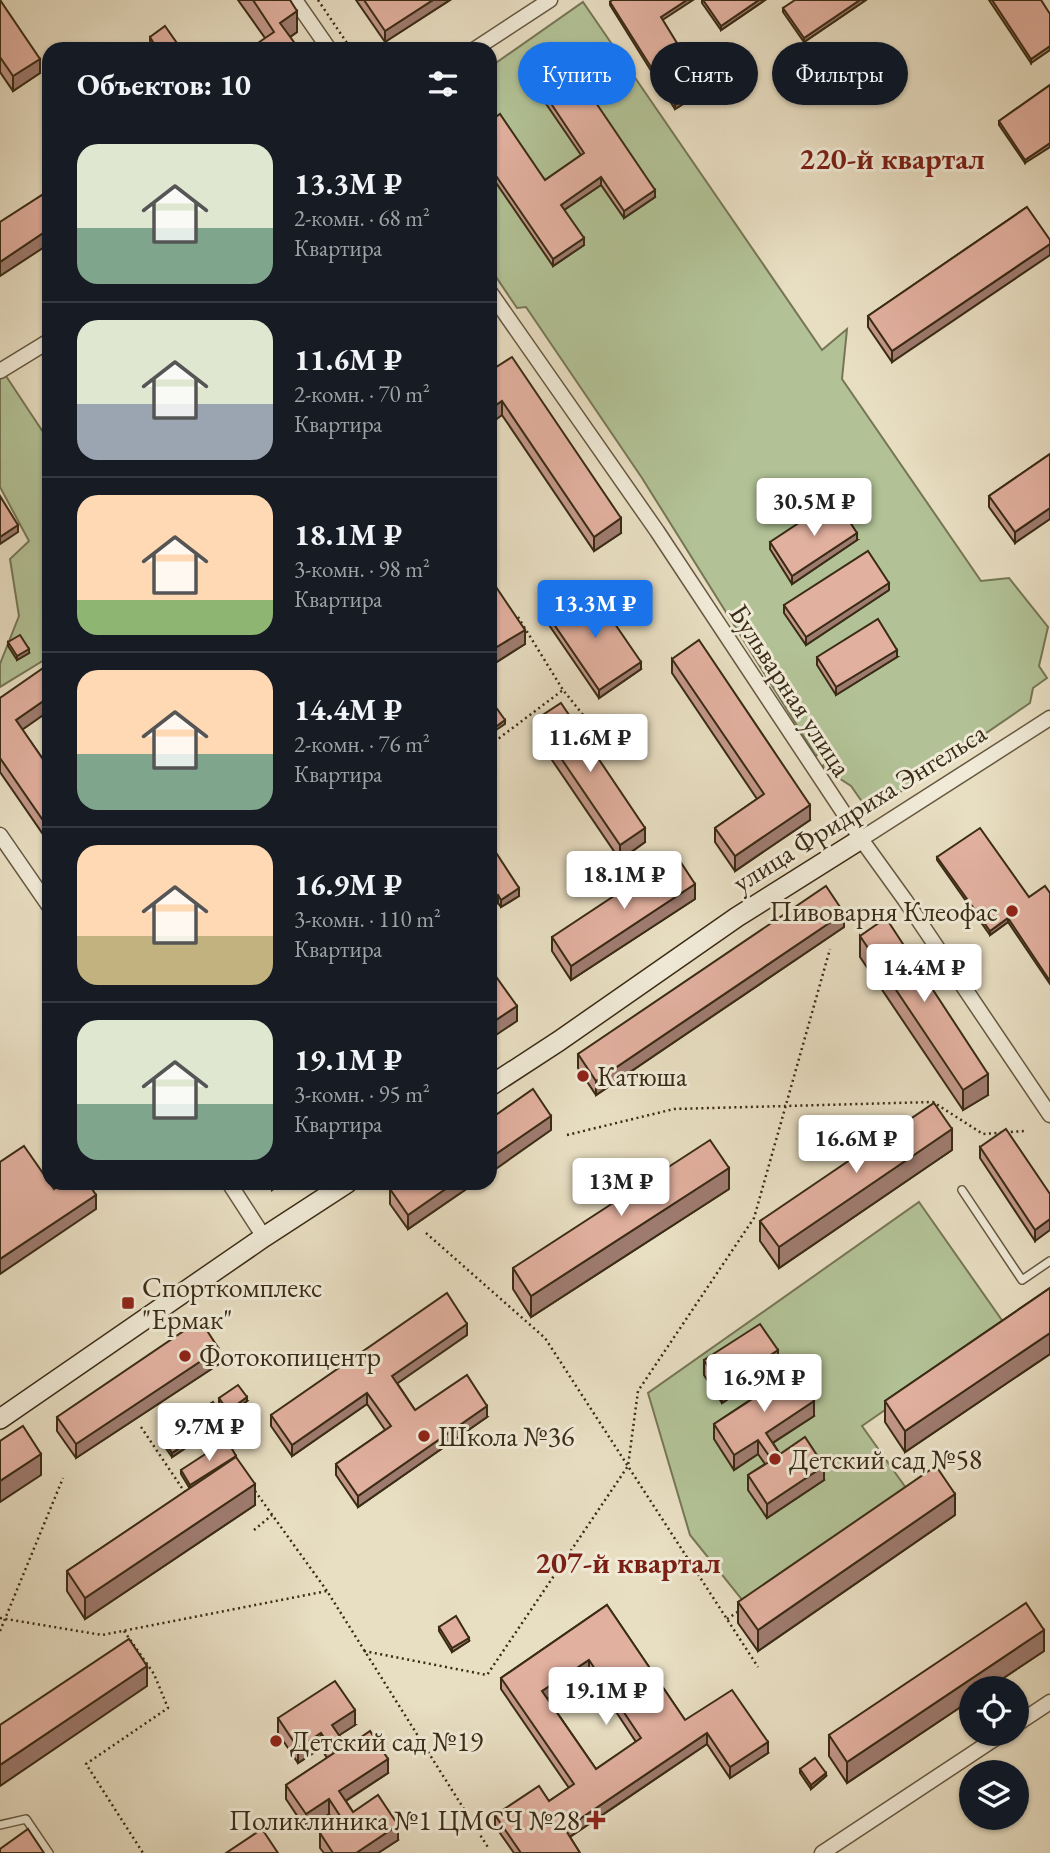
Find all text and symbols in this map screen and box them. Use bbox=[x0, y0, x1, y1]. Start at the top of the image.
chip: Купить bbox=[518, 42, 636, 105]
chip: Снять bbox=[650, 42, 758, 105]
chip: Фильтры bbox=[772, 42, 908, 105]
text: Объектов: 10 bbox=[77, 65, 251, 104]
icon: filters bbox=[424, 65, 462, 103]
district label: 220-й квартал bbox=[799, 139, 985, 178]
text: 13.3M ₽ bbox=[294, 164, 402, 203]
icon: home bbox=[133, 172, 217, 256]
text: 2-комн. · 68 m² bbox=[294, 203, 430, 233]
text: Квартира bbox=[294, 233, 382, 263]
text: 11.6M ₽ bbox=[294, 340, 402, 379]
icon: home bbox=[133, 348, 217, 432]
text: 2-комн. · 70 m² bbox=[294, 379, 430, 409]
text: Квартира bbox=[294, 409, 382, 439]
pin: 30.5M ₽ bbox=[749, 478, 879, 538]
text: 30.5M ₽ bbox=[773, 486, 855, 516]
text: 18.1M ₽ bbox=[294, 515, 402, 554]
icon: home bbox=[133, 523, 217, 607]
text: 3-комн. · 98 m² bbox=[294, 554, 430, 584]
pin: 13.3M ₽ bbox=[530, 580, 660, 640]
text: Квартира bbox=[294, 584, 382, 614]
text: 13.3M ₽ bbox=[554, 588, 636, 618]
street label: Бульварная улица bbox=[722, 597, 861, 784]
text: 14.4M ₽ bbox=[294, 690, 402, 729]
icon: home bbox=[133, 698, 217, 782]
pin: 11.6M ₽ bbox=[525, 714, 655, 774]
street label: улица Фридриха Энгельса bbox=[725, 714, 993, 900]
text: 11.6M ₽ bbox=[549, 722, 631, 752]
text: 2-комн. · 76 m² bbox=[294, 729, 430, 759]
text: Квартира bbox=[294, 759, 382, 789]
pin: 18.1M ₽ bbox=[559, 852, 689, 911]
text: 18.1M ₽ bbox=[583, 859, 665, 889]
text: 16.9M ₽ bbox=[294, 865, 402, 904]
icon: home bbox=[133, 873, 217, 957]
place label: Пивоварня Клеофас bbox=[769, 893, 998, 929]
marker: Пивоварня Клеофас bbox=[1004, 903, 1020, 919]
text: 3-комн. · 110 m² bbox=[294, 904, 441, 934]
text: Квартира bbox=[294, 934, 382, 964]
pin: 14.4M ₽ bbox=[859, 944, 989, 1004]
text: 14.4M ₽ bbox=[883, 952, 965, 982]
text: 19.1M ₽ bbox=[294, 1040, 402, 1079]
icon: home bbox=[133, 1048, 217, 1132]
place label: Катюша bbox=[597, 1058, 688, 1094]
marker: Катюша bbox=[575, 1068, 591, 1084]
text: 3-комн. · 95 m² bbox=[294, 1079, 430, 1109]
text: Квартира bbox=[294, 1109, 382, 1139]
pin: 16.6M ₽ bbox=[791, 1116, 921, 1175]
text: 16.6M ₽ bbox=[815, 1123, 897, 1153]
pin: 13M ₽ bbox=[572, 1158, 670, 1218]
text: 13M ₽ bbox=[588, 1166, 654, 1196]
place label: Спорткомплекс "Ермак" bbox=[142, 1269, 322, 1337]
marker: Спорткомплекс "Ермак" bbox=[120, 1295, 136, 1311]
place label: Фотокопицентр bbox=[199, 1338, 381, 1374]
marker: Фотокопицентр bbox=[177, 1348, 193, 1364]
pin: 16.9M ₽ bbox=[699, 1354, 829, 1414]
text: 16.9M ₽ bbox=[723, 1362, 805, 1392]
pin: 9.7M ₽ bbox=[152, 1404, 266, 1463]
text: 9.7M ₽ bbox=[174, 1411, 244, 1441]
place label: Школа №36 bbox=[438, 1418, 574, 1454]
marker: Школа №36 bbox=[416, 1428, 432, 1444]
place label: Детский сад №58 bbox=[789, 1441, 982, 1477]
marker: Детский сад №58 bbox=[767, 1451, 783, 1467]
district label: 207-й квартал bbox=[535, 1543, 721, 1582]
pin: 19.1M ₽ bbox=[541, 1668, 671, 1727]
text: 19.1M ₽ bbox=[565, 1675, 647, 1705]
map controls bbox=[959, 1676, 1029, 1830]
button: locate bbox=[959, 1676, 1029, 1746]
place label: Детский сад №19 bbox=[290, 1723, 483, 1759]
marker: Детский сад №19 bbox=[268, 1733, 284, 1749]
button: layers bbox=[959, 1760, 1029, 1830]
place label: Поликлиника №1 ЦМСЧ №28 bbox=[229, 1802, 580, 1838]
marker: Поликлиника №1 ЦМСЧ №28 bbox=[586, 1810, 606, 1830]

